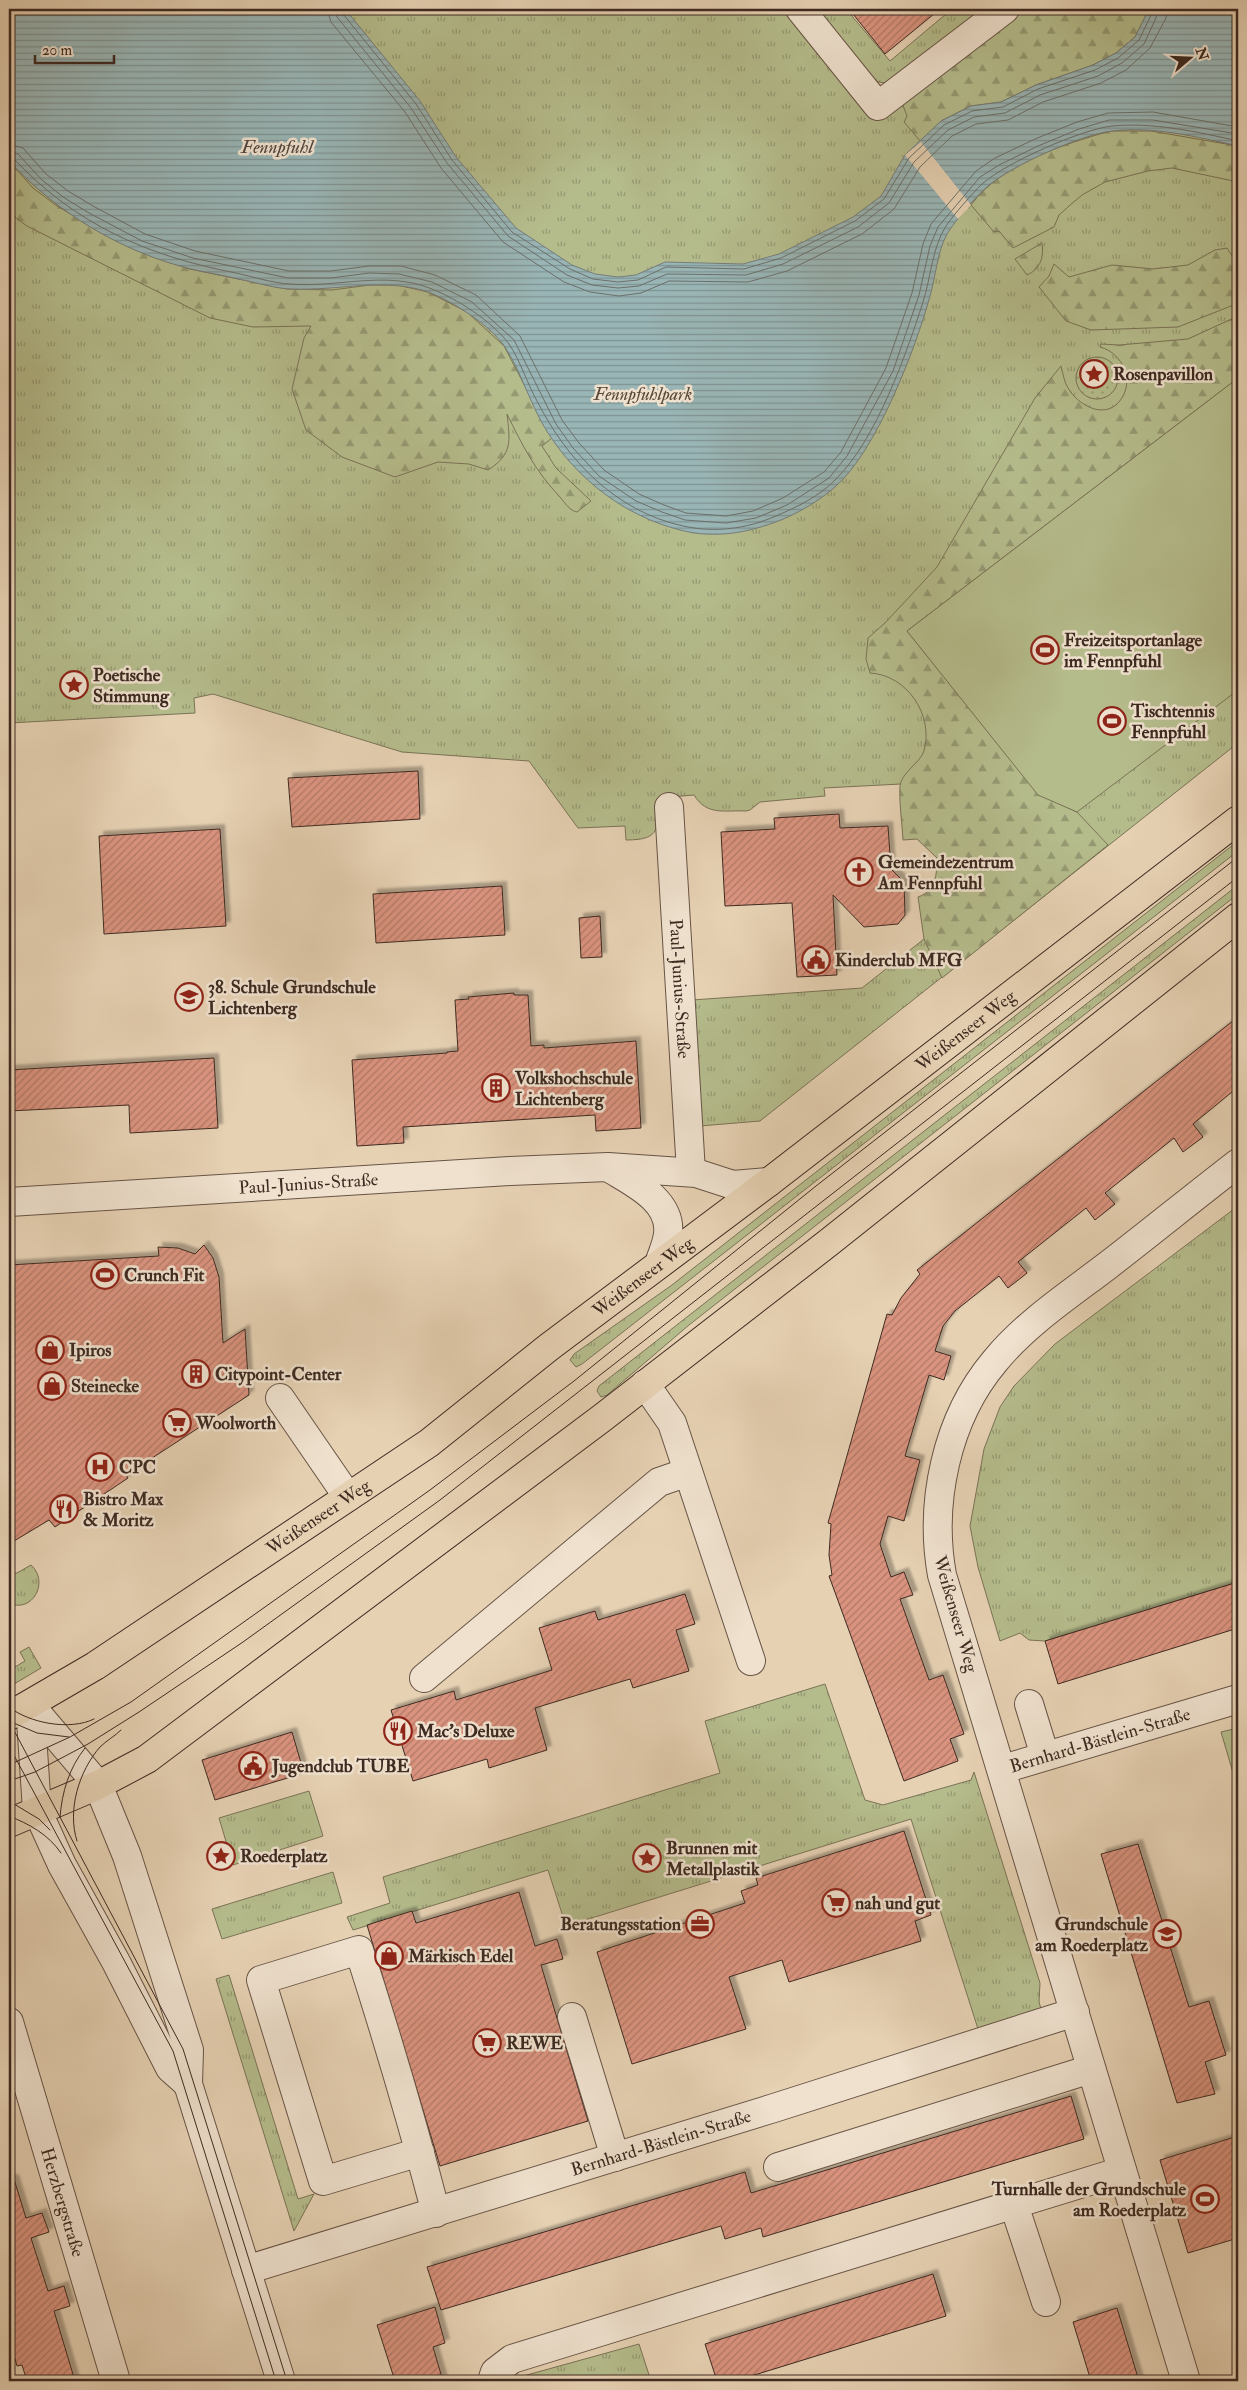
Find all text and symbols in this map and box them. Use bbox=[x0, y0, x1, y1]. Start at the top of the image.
scale bar bbox=[35, 32, 114, 64]
north arrow bbox=[1164, 32, 1214, 82]
text: 20 m bbox=[42, 41, 72, 60]
text: N bbox=[1191, 44, 1212, 63]
water label: Fennpfuhl bbox=[240, 135, 314, 159]
place icon: Rosenpavillon bbox=[1079, 359, 1109, 389]
place label: Rosenpavillon bbox=[1113, 363, 1214, 386]
park label: Fennpfuhlpark bbox=[593, 383, 692, 406]
place label: Freizeitsportanlage im Fennpfuhl bbox=[1063, 629, 1203, 673]
sports icon: Freizeitsportanlage im Fennpfuhl bbox=[1030, 635, 1060, 665]
place label: Poetische Stimmung bbox=[93, 664, 170, 708]
place icon: Poetische Stimmung bbox=[59, 670, 89, 700]
place label: Tischtennis Fennpfuhl bbox=[1130, 700, 1215, 744]
sports icon: Tischtennis Fennpfuhl bbox=[1097, 706, 1127, 736]
place label: Gemeindezentrum Am Fennpfuhl bbox=[877, 851, 1015, 895]
church icon: Gemeindezentrum Am Fennpfuhl bbox=[844, 857, 874, 887]
street label: Paul-Junius-Straße bbox=[664, 918, 695, 1060]
public building icon: Kinderclub MFG bbox=[801, 945, 831, 975]
place label: Kinderclub MFG bbox=[835, 949, 962, 972]
place label: 38. Schule Grundschule Lichtenberg bbox=[208, 976, 376, 1020]
school or university icon: 38. Schule Grundschule Lichtenberg bbox=[174, 982, 204, 1012]
street label: Weißenseer Weg bbox=[910, 984, 1021, 1077]
place label: Volkshochschule Lichtenberg bbox=[514, 1067, 633, 1111]
building icon: Volkshochschule Lichtenberg bbox=[481, 1073, 511, 1103]
street label: Paul-Junius-Straße bbox=[238, 1168, 379, 1200]
street label: Weißenseer Weg bbox=[587, 1231, 699, 1323]
sports icon: Crunch Fit bbox=[90, 1260, 120, 1290]
place label: Crunch Fit bbox=[124, 1264, 205, 1287]
shop icon: Ipiros bbox=[35, 1335, 65, 1365]
place label: Ipiros bbox=[69, 1339, 111, 1362]
building icon: Citypoint-Center bbox=[181, 1359, 211, 1389]
place label: Citypoint-Center bbox=[215, 1363, 342, 1386]
shop icon: Steinecke bbox=[37, 1371, 67, 1401]
place label: Steinecke bbox=[71, 1375, 140, 1398]
supermarket icon: Woolworth bbox=[162, 1408, 192, 1438]
place label: Woolworth bbox=[195, 1412, 277, 1435]
hospital icon: CPC bbox=[85, 1452, 115, 1482]
place label: CPC bbox=[119, 1456, 156, 1479]
street label: Weißenseer Weg bbox=[261, 1474, 376, 1561]
place label: Bistro Max & Moritz bbox=[83, 1488, 164, 1532]
restaurant icon: Bistro Max & Moritz bbox=[49, 1494, 79, 1524]
street label: Weißenseer Weg bbox=[928, 1552, 983, 1676]
street label: Bernhard-Bästlein-Straße bbox=[1007, 1703, 1194, 1778]
restaurant icon: Mac's Deluxe bbox=[383, 1716, 413, 1746]
place label: Mac's Deluxe bbox=[416, 1720, 515, 1743]
public building icon: Jugendclub TUBE bbox=[238, 1751, 268, 1781]
place label: Jugendclub TUBE bbox=[271, 1755, 410, 1778]
place label: Brunnen mit Metallplastik bbox=[665, 1837, 760, 1881]
place icon: Roederplatz bbox=[206, 1841, 236, 1871]
place icon: Brunnen mit Metallplastik bbox=[632, 1843, 662, 1873]
place label: Roederplatz bbox=[240, 1845, 328, 1868]
supermarket icon: nah und gut bbox=[821, 1888, 851, 1918]
place label: nah und gut bbox=[855, 1892, 940, 1915]
office icon: Beratungsstation bbox=[685, 1909, 715, 1939]
place label: Beratungsstation bbox=[560, 1913, 682, 1936]
place label: Grundschule am Roederplatz bbox=[1035, 1913, 1148, 1957]
school or university icon: Grundschule am Roederplatz bbox=[1152, 1919, 1182, 1949]
shop icon: Märkisch Edel bbox=[374, 1941, 404, 1971]
place label: Märkisch Edel bbox=[407, 1945, 514, 1968]
supermarket icon: REWE bbox=[472, 2028, 502, 2058]
place label: REWE bbox=[506, 2032, 563, 2055]
street label: Bernhard-Bästlein-Straße bbox=[568, 2105, 755, 2182]
street label: Herzbergstraße bbox=[35, 2145, 89, 2260]
place label: Turnhalle der Grundschule am Roederplatz bbox=[991, 2178, 1186, 2222]
sports icon: Turnhalle der Grundschule am Roederplatz bbox=[1190, 2184, 1220, 2214]

